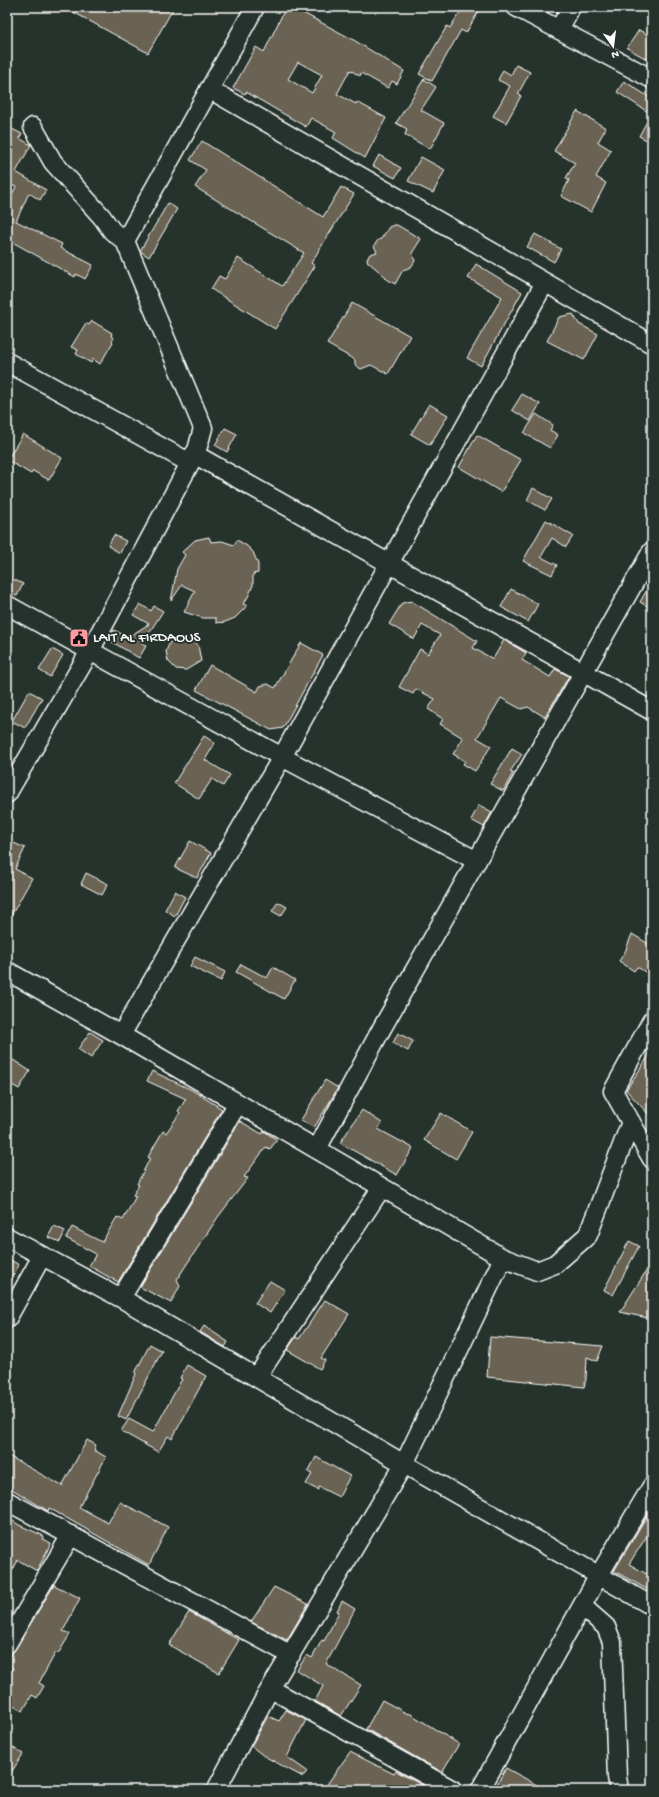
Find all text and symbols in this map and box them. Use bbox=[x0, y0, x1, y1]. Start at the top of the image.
north arrow bbox=[593, 26, 633, 66]
text: N bbox=[610, 47, 620, 60]
public building icon: LAIT AL FIRDAOUS bbox=[68, 627, 90, 649]
place label: LAIT AL FIRDAOUS bbox=[93, 629, 201, 647]

